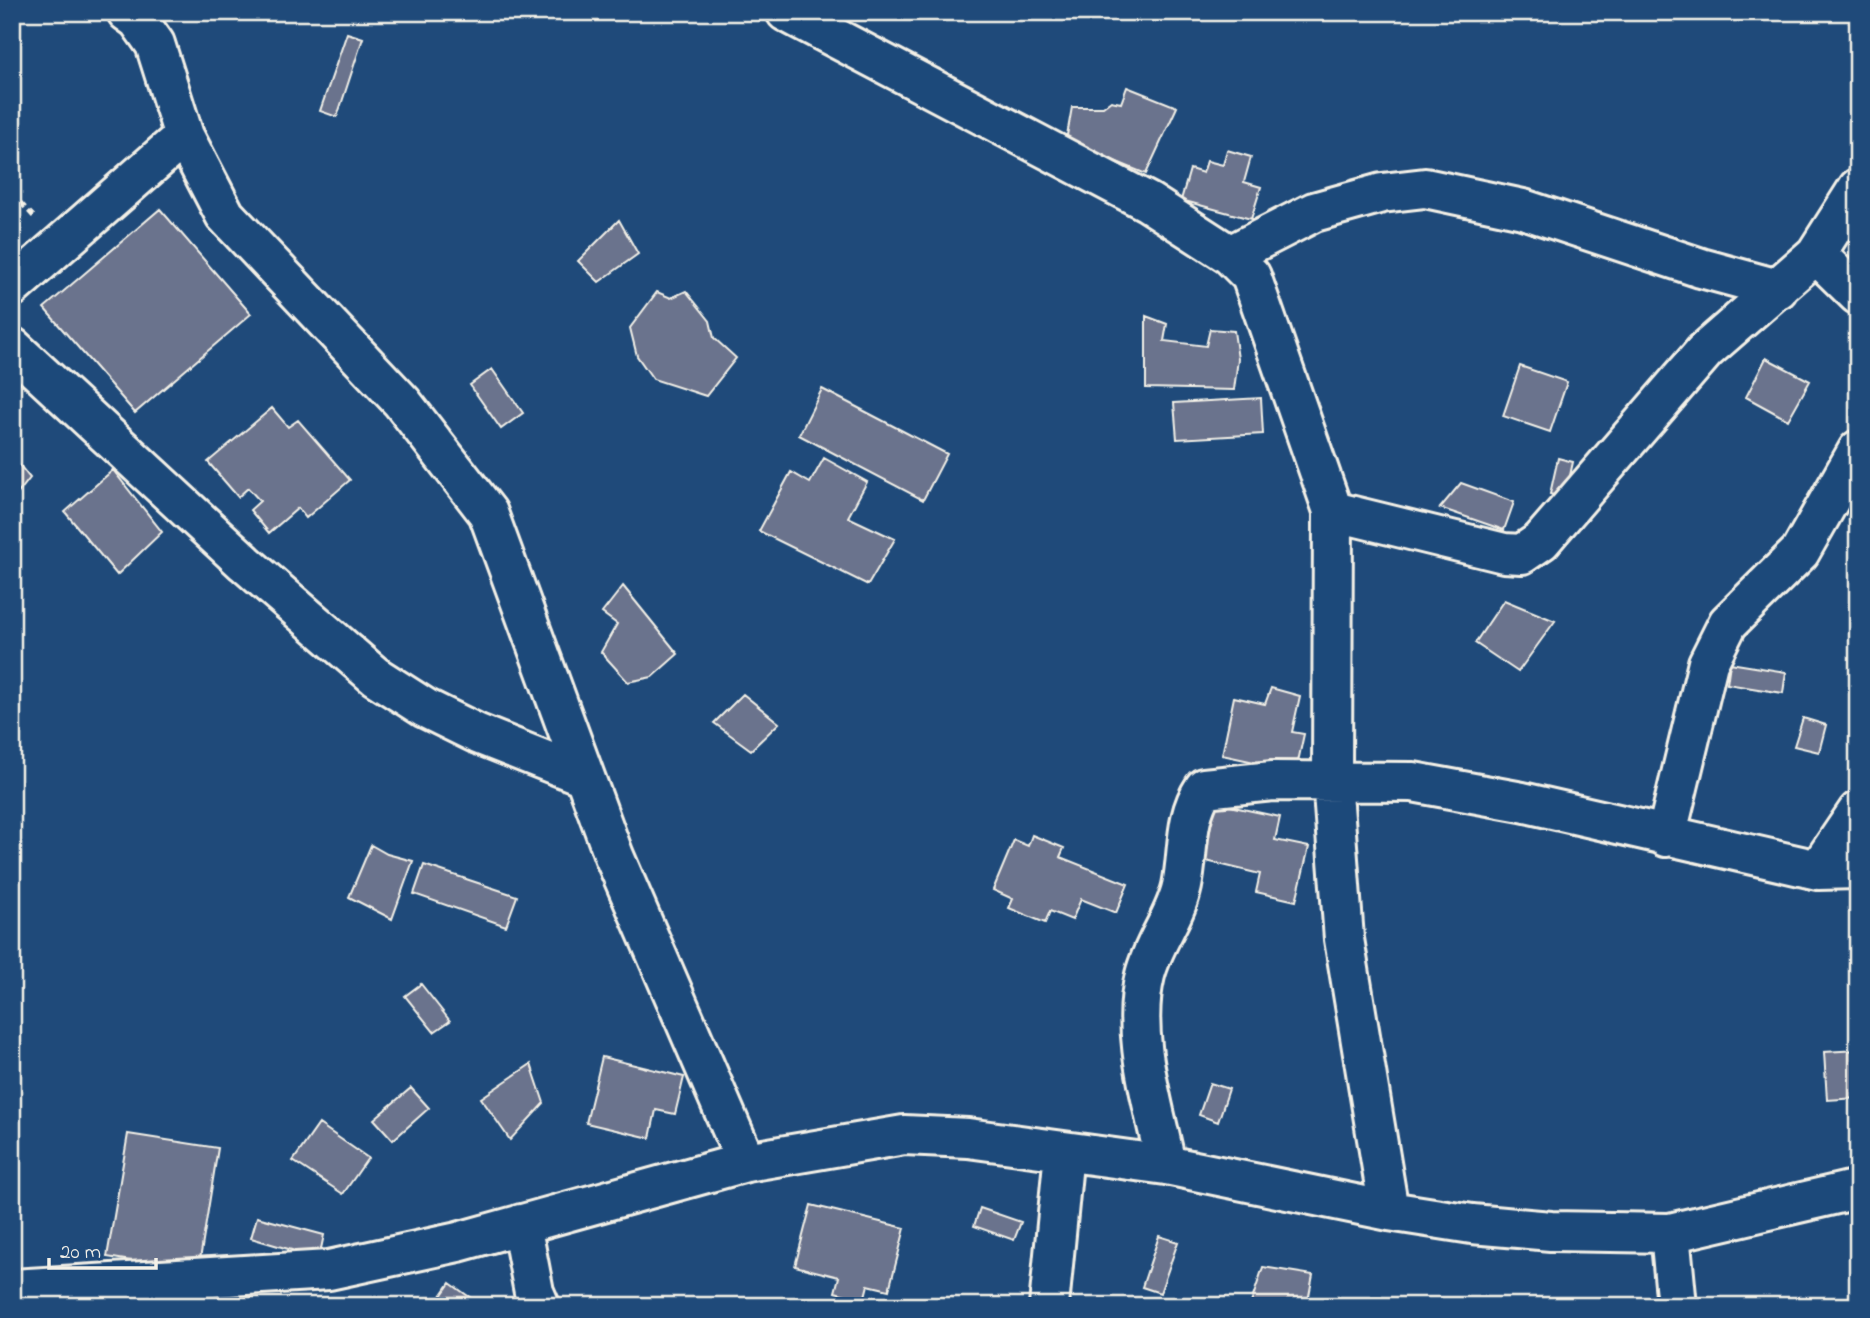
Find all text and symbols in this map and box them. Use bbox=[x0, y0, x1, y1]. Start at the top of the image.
scale bar bbox=[49, 1227, 156, 1271]
text: 20 m bbox=[60, 1238, 101, 1268]

